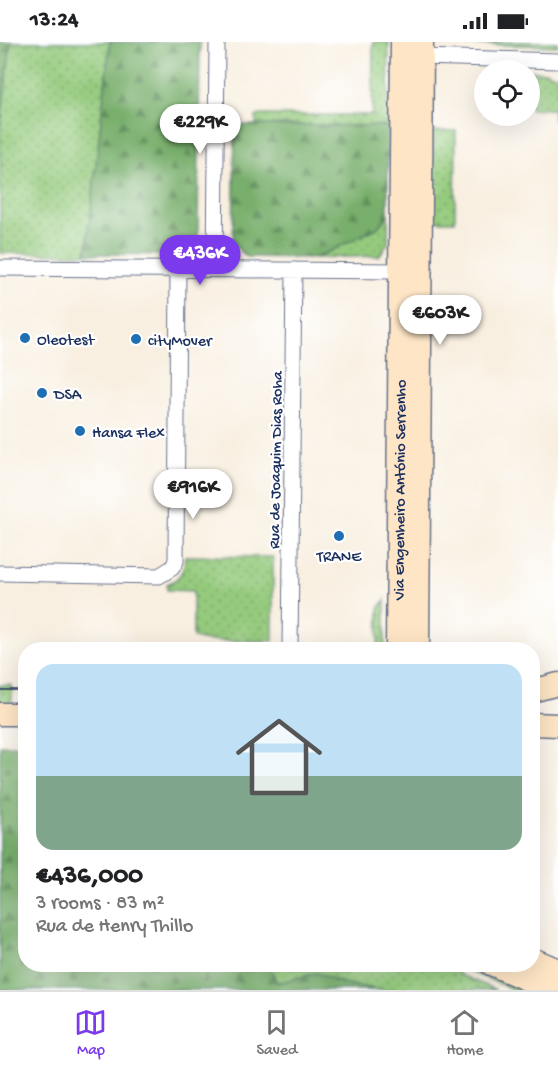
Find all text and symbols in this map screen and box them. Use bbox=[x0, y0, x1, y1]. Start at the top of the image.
text: 13:24 bbox=[30, 8, 78, 34]
map controls bbox=[474, 60, 540, 126]
button: locate bbox=[474, 60, 540, 126]
pin: €229K bbox=[158, 104, 242, 155]
text: €229K bbox=[174, 112, 226, 135]
pin: €436K bbox=[158, 235, 242, 286]
text: €436K bbox=[174, 243, 226, 266]
pin: €603K bbox=[398, 295, 482, 346]
text: €603K bbox=[413, 303, 467, 326]
marker: Oleotest bbox=[18, 331, 32, 345]
place label: Oleotest bbox=[37, 332, 95, 351]
marker: cityMover bbox=[129, 332, 143, 346]
place label: cityMover bbox=[148, 333, 213, 352]
street label: Rua de Joaquim Dias Roha bbox=[266, 370, 289, 549]
street label: Via Engenheiro António Serrenho bbox=[391, 380, 412, 601]
marker: DSA bbox=[35, 386, 49, 400]
place label: DSA bbox=[53, 387, 83, 406]
marker: Hansa Flex bbox=[73, 424, 87, 438]
place label: Hansa Flex bbox=[92, 425, 165, 444]
pin: €916K bbox=[151, 469, 235, 520]
text: €916K bbox=[167, 477, 219, 500]
marker: TRANE bbox=[332, 529, 346, 543]
place label: TRANE bbox=[316, 549, 362, 568]
icon: home bbox=[225, 703, 333, 811]
text: €436,000 bbox=[36, 862, 143, 893]
text: 3 rooms · 83 m² bbox=[36, 893, 164, 916]
text: Rua de Henry Thillo bbox=[36, 916, 193, 939]
tab: Map bbox=[74, 1006, 107, 1061]
tab: Saved bbox=[256, 1006, 297, 1061]
tab: Home bbox=[446, 1006, 483, 1061]

